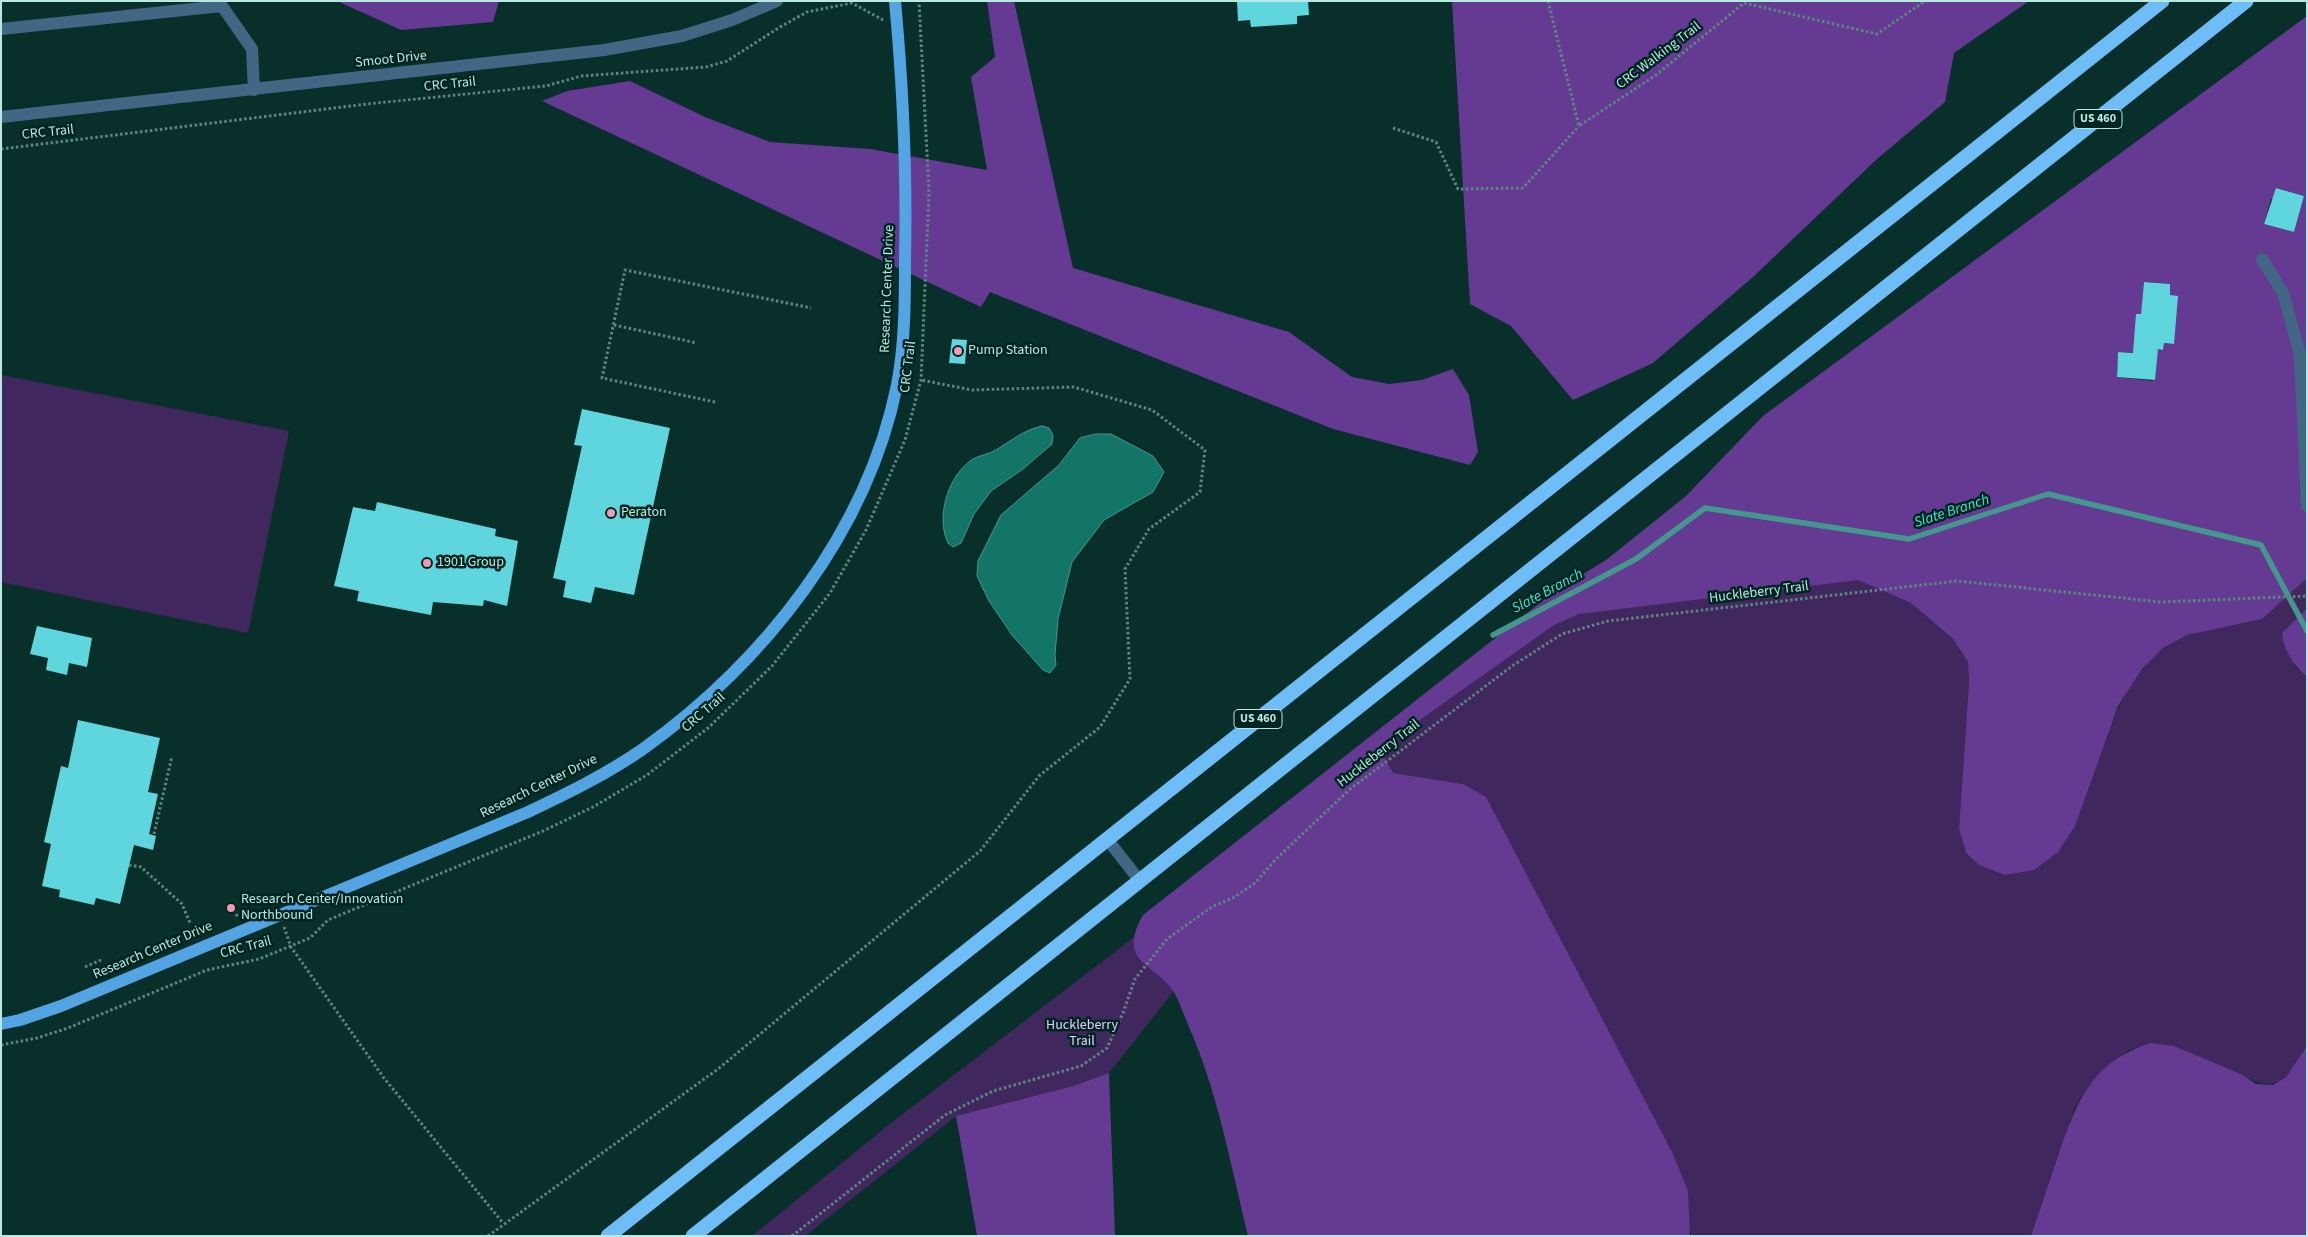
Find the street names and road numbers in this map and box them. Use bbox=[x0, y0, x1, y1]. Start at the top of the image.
street label: CRC Walking Trail bbox=[1613, 19, 1705, 93]
street label: Smoot Drive bbox=[354, 48, 428, 72]
street label: CRC Trail bbox=[423, 74, 477, 96]
road number: US 460 bbox=[2074, 110, 2122, 128]
street label: CRC Trail bbox=[21, 122, 75, 144]
street label: Research Center Drive bbox=[877, 225, 899, 353]
street label: CRC Trail bbox=[897, 340, 921, 394]
street label: Huckleberry Trail bbox=[1708, 579, 1810, 607]
street label: CRC Trail bbox=[679, 690, 729, 736]
road number: US 460 bbox=[1234, 710, 1282, 729]
street label: Huckleberry Trail bbox=[1334, 717, 1424, 791]
street label: Research Center Drive bbox=[478, 751, 600, 823]
street label: Research Center Drive bbox=[91, 918, 215, 984]
street label: CRC Trail bbox=[219, 933, 273, 963]

